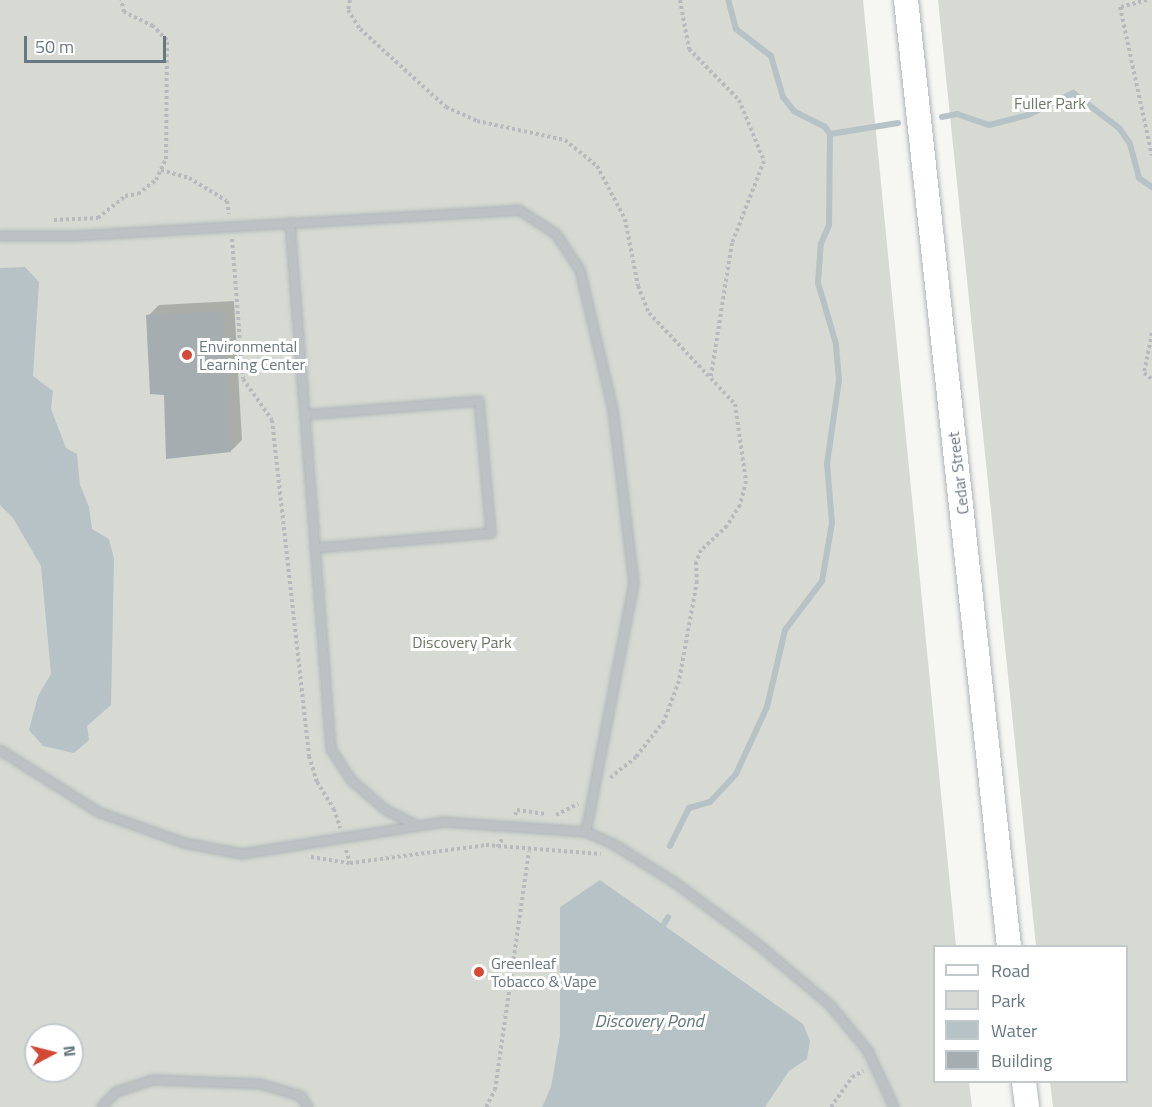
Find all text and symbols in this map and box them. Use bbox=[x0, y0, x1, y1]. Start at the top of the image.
scale bar bbox=[27, 24, 170, 62]
text: 50 m bbox=[35, 33, 74, 60]
park label: Fuller Park bbox=[1014, 93, 1086, 113]
place label: Environmental Learning Center bbox=[199, 336, 305, 374]
marker: Environmental Learning Center bbox=[180, 348, 194, 362]
street label: Cedar Street bbox=[943, 430, 973, 516]
park label: Discovery Park bbox=[412, 632, 512, 652]
legend bbox=[933, 945, 1128, 1083]
place label: Greenleaf Tobacco & Vape bbox=[491, 953, 597, 991]
text: Road bbox=[991, 957, 1030, 984]
marker: Greenleaf Tobacco & Vape bbox=[472, 965, 486, 979]
text: Park bbox=[991, 987, 1025, 1014]
water label: Discovery Pond bbox=[595, 1010, 703, 1032]
text: Water bbox=[991, 1017, 1037, 1044]
north arrow bbox=[24, 1023, 84, 1083]
text: N bbox=[57, 1044, 82, 1058]
text: Building bbox=[991, 1047, 1052, 1074]

